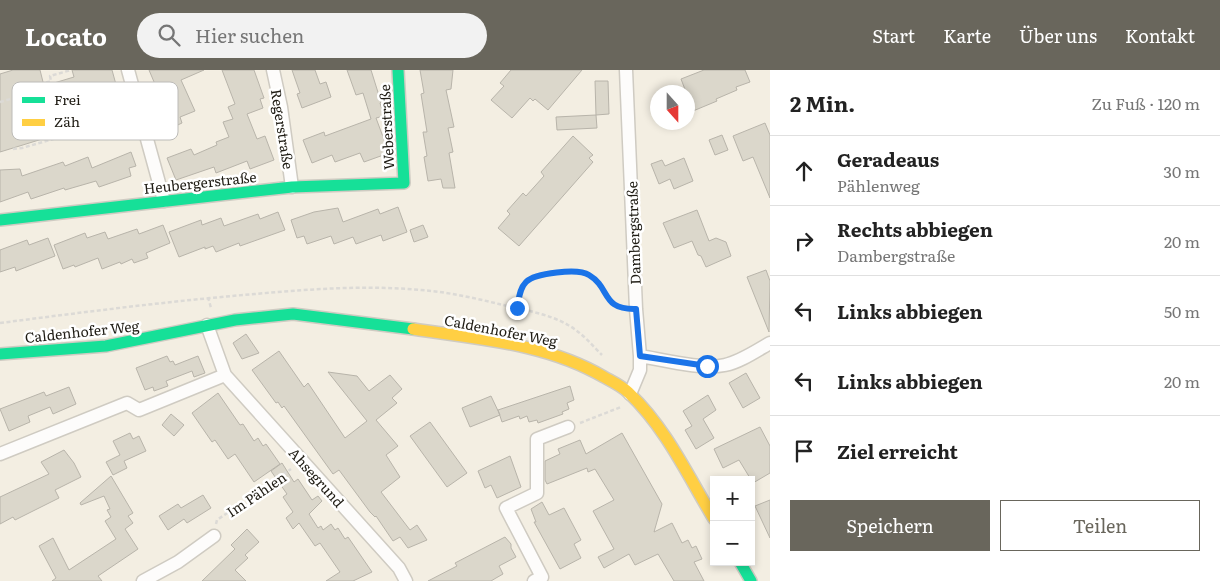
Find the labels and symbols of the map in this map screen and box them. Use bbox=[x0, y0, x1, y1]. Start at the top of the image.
legend bbox=[12, 82, 178, 140]
street label: Weberstraße bbox=[374, 84, 398, 170]
north arrow bbox=[650, 85, 695, 130]
street label: Regerstraße bbox=[267, 88, 299, 170]
text: Frei bbox=[54, 89, 81, 109]
text: Zäh bbox=[54, 111, 80, 131]
street label: Heubergerstraße bbox=[143, 166, 257, 198]
street label: Dambergstraße bbox=[621, 181, 645, 285]
route end bbox=[506, 297, 529, 320]
street label: Caldenhofer Weg bbox=[443, 309, 559, 351]
street label: Caldenhofer Weg bbox=[24, 315, 140, 347]
route start bbox=[696, 355, 719, 378]
street label: Ahsegrund bbox=[285, 443, 350, 512]
street label: Im Pählen bbox=[222, 467, 290, 521]

